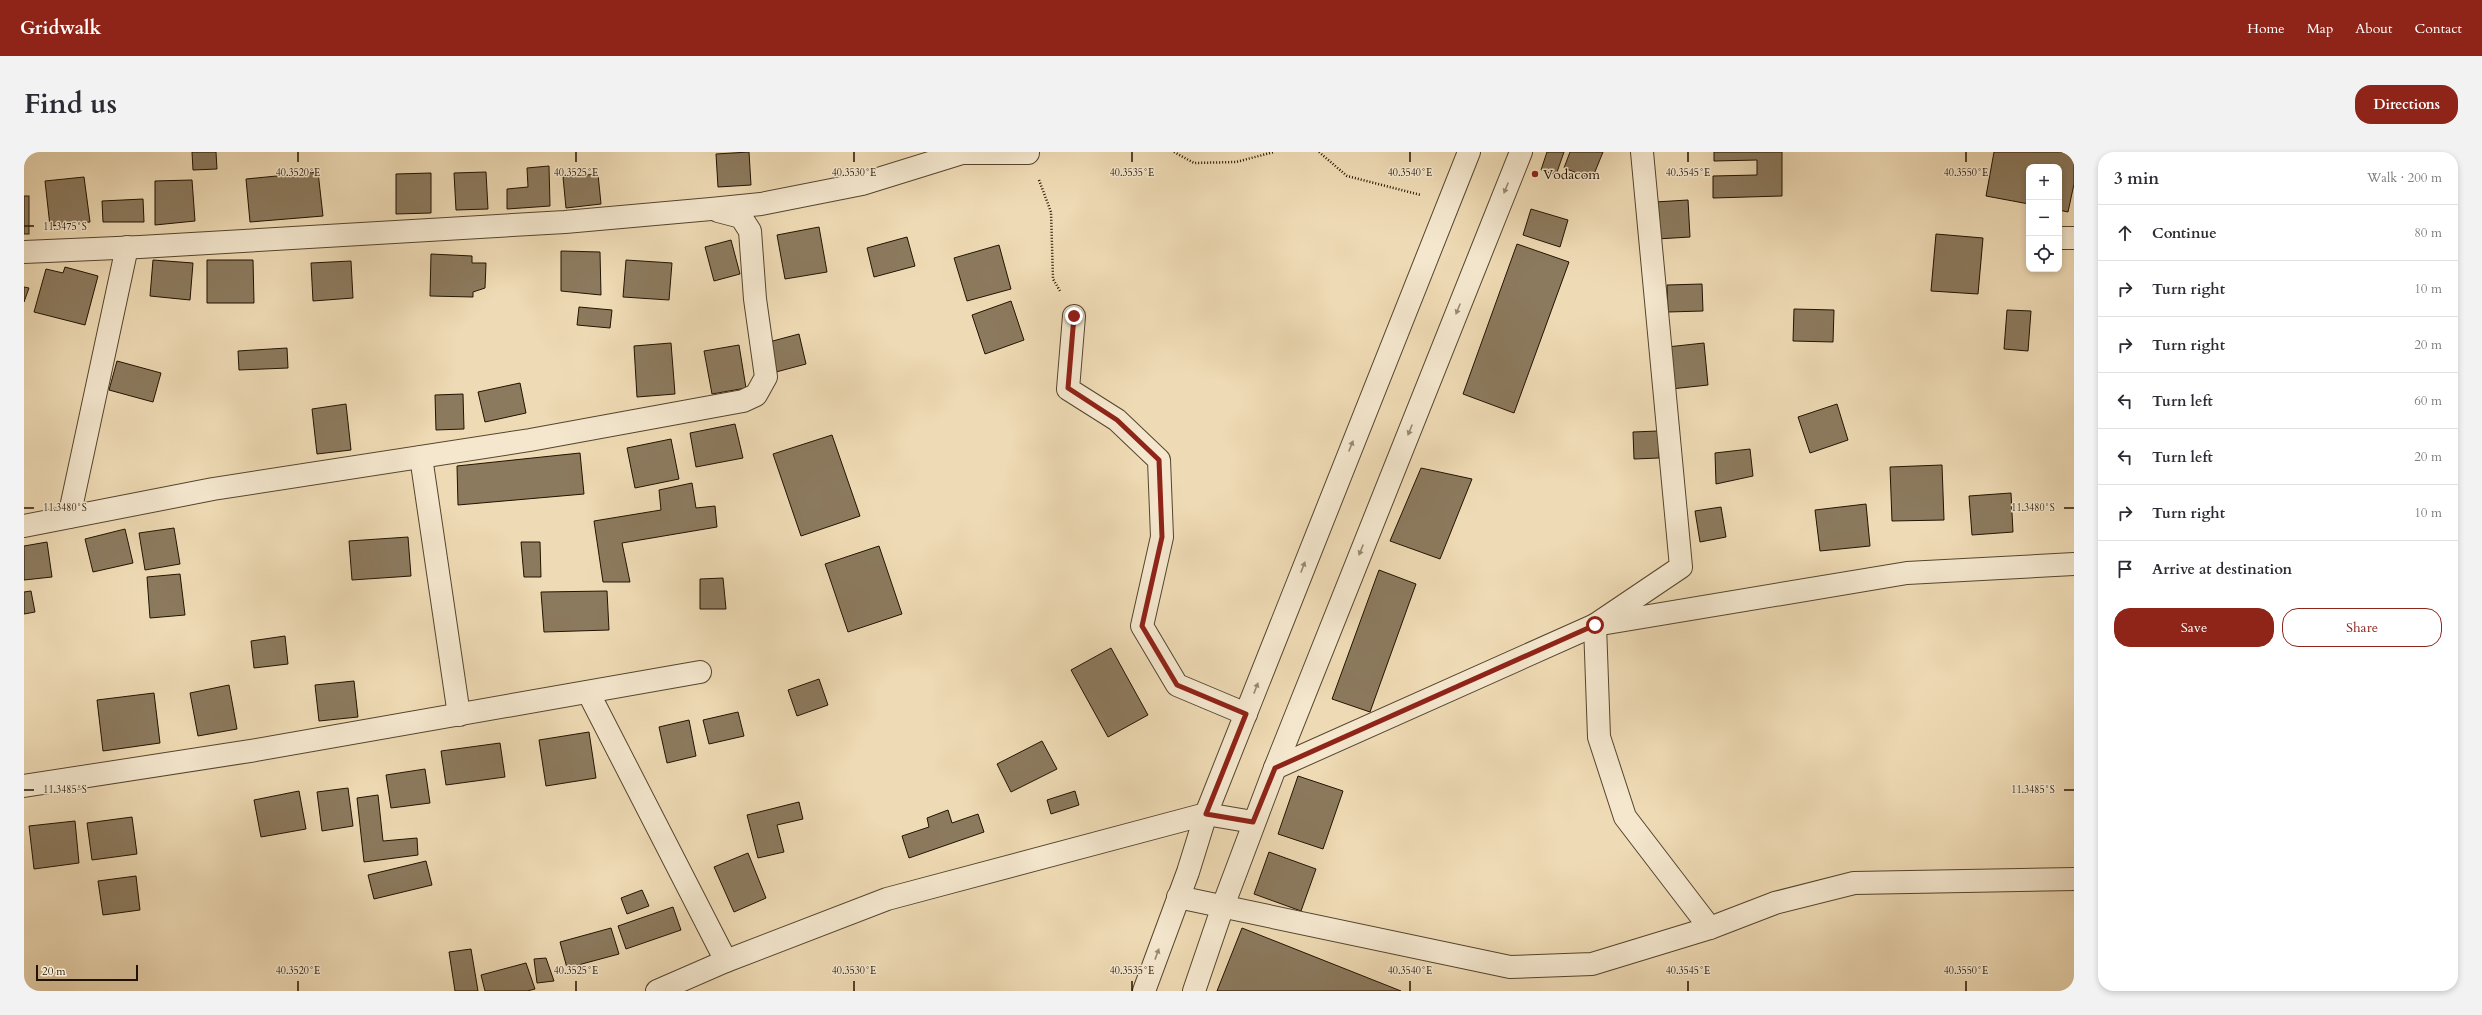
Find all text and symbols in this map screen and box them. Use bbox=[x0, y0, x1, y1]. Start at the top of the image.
text: Gridwalk bbox=[20, 15, 101, 41]
text: Home bbox=[2247, 19, 2285, 38]
text: Map bbox=[2307, 19, 2333, 38]
text: About bbox=[2355, 19, 2392, 38]
text: Contact bbox=[2414, 19, 2462, 38]
text: Find us bbox=[24, 85, 117, 123]
button: Directions bbox=[2355, 85, 2458, 124]
map controls bbox=[2026, 164, 2062, 272]
button: + bbox=[2026, 164, 2062, 200]
place label: Vodacom bbox=[1543, 165, 1600, 184]
text: 40.3520°E bbox=[276, 166, 320, 180]
text: 40.3525°E bbox=[554, 166, 598, 180]
text: 40.3530°E bbox=[832, 166, 876, 180]
text: 40.3535°E bbox=[1110, 166, 1154, 180]
text: 40.3540°E bbox=[1388, 166, 1432, 180]
text: 40.3545°E bbox=[1666, 166, 1710, 180]
text: 40.3550°E bbox=[1944, 166, 1988, 180]
text: 3 min bbox=[2114, 167, 2159, 190]
marker: Vodacom bbox=[1530, 169, 1540, 179]
text: Walk · 200 m bbox=[2367, 169, 2442, 187]
one-way arrow bbox=[1503, 183, 1509, 194]
button: − bbox=[2026, 200, 2062, 236]
text: 11.3475°S bbox=[43, 220, 87, 234]
icon: ahead bbox=[2114, 222, 2136, 244]
text: Continue bbox=[2152, 223, 2217, 243]
text: 80 m bbox=[2414, 224, 2442, 242]
button: locate bbox=[2026, 236, 2062, 272]
icon: right bbox=[2114, 278, 2136, 300]
text: Turn right bbox=[2152, 279, 2225, 299]
text: 10 m bbox=[2414, 280, 2442, 298]
one-way arrow bbox=[1454, 303, 1460, 315]
route end bbox=[1065, 307, 1083, 325]
icon: right bbox=[2114, 334, 2136, 356]
text: Turn right bbox=[2152, 335, 2225, 355]
text: 20 m bbox=[2414, 336, 2442, 354]
icon: left bbox=[2114, 390, 2136, 412]
text: Turn left bbox=[2152, 391, 2213, 411]
text: 60 m bbox=[2414, 392, 2442, 410]
one-way arrow bbox=[1406, 424, 1412, 436]
one-way arrow bbox=[1348, 439, 1354, 451]
icon: left bbox=[2114, 446, 2136, 468]
text: Turn left bbox=[2152, 447, 2213, 467]
text: 20 m bbox=[2414, 448, 2442, 466]
text: 11.3480°S bbox=[43, 501, 87, 515]
text: 11.3480°S bbox=[2011, 501, 2055, 515]
icon: right bbox=[2114, 502, 2136, 524]
text: Turn right bbox=[2152, 503, 2225, 523]
text: 10 m bbox=[2414, 504, 2442, 522]
one-way arrow bbox=[1358, 545, 1364, 557]
icon: arrive bbox=[2114, 558, 2136, 580]
text: Arrive at destination bbox=[2152, 559, 2292, 579]
one-way arrow bbox=[1300, 561, 1306, 572]
button: Save bbox=[2114, 608, 2274, 647]
button: Share bbox=[2282, 608, 2442, 647]
route start bbox=[1586, 616, 1604, 634]
one-way arrow bbox=[1253, 682, 1259, 694]
text: 11.3485°S bbox=[43, 783, 87, 797]
text: 11.3485°S bbox=[2011, 783, 2055, 797]
one-way arrow bbox=[1154, 948, 1160, 960]
scale bar bbox=[36, 963, 138, 982]
text: 20 m bbox=[42, 964, 66, 979]
text: 40.3520°E bbox=[276, 964, 320, 978]
text: 40.3525°E bbox=[554, 964, 598, 978]
text: 40.3530°E bbox=[832, 964, 876, 978]
text: 40.3535°E bbox=[1110, 964, 1154, 978]
text: 40.3540°E bbox=[1388, 964, 1432, 978]
text: 40.3545°E bbox=[1666, 964, 1710, 978]
text: 40.3550°E bbox=[1944, 964, 1988, 978]

